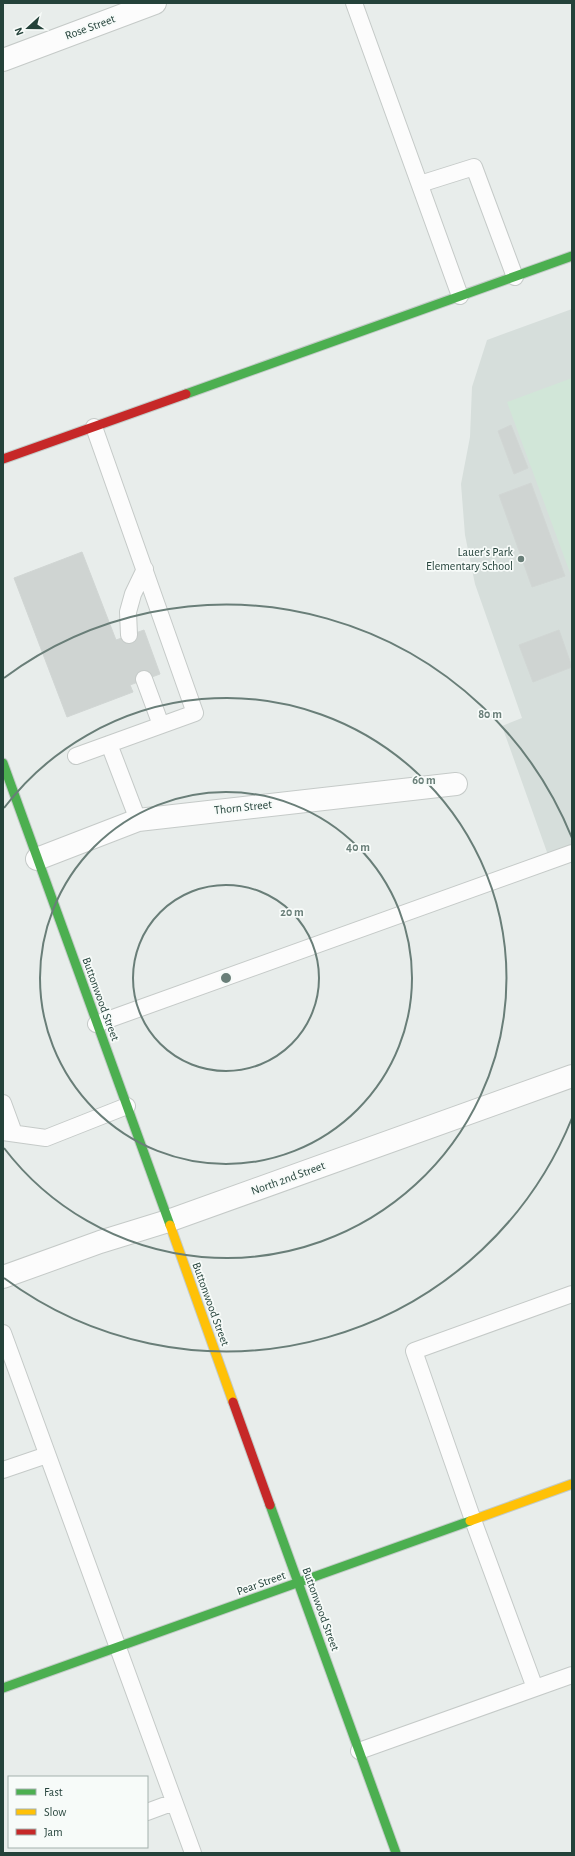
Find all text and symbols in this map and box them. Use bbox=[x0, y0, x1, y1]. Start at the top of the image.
north arrow bbox=[8, 8, 48, 48]
street label: Rose Street bbox=[63, 12, 117, 42]
text: N bbox=[13, 26, 26, 37]
place label: Lauer's Park Elementary School bbox=[426, 546, 514, 573]
marker: Lauer's Park Elementary School bbox=[516, 554, 526, 564]
text: 80 m bbox=[478, 708, 502, 720]
text: 60 m bbox=[412, 774, 436, 786]
street label: Thorn Street bbox=[213, 798, 273, 816]
text: 40 m bbox=[346, 841, 370, 853]
text: 20 m bbox=[280, 906, 304, 918]
street label: Buttonwood Street bbox=[80, 956, 122, 1043]
centre of rings bbox=[219, 971, 233, 985]
street label: North 2nd Street bbox=[249, 1159, 327, 1197]
street label: Buttonwood Street bbox=[190, 1261, 232, 1348]
street label: Buttonwood Street bbox=[300, 1566, 342, 1653]
street label: Pear Street bbox=[235, 1569, 287, 1597]
legend bbox=[8, 1776, 148, 1848]
text: Fast bbox=[44, 1786, 63, 1798]
text: Slow bbox=[44, 1806, 66, 1818]
text: Jam bbox=[44, 1826, 63, 1838]

